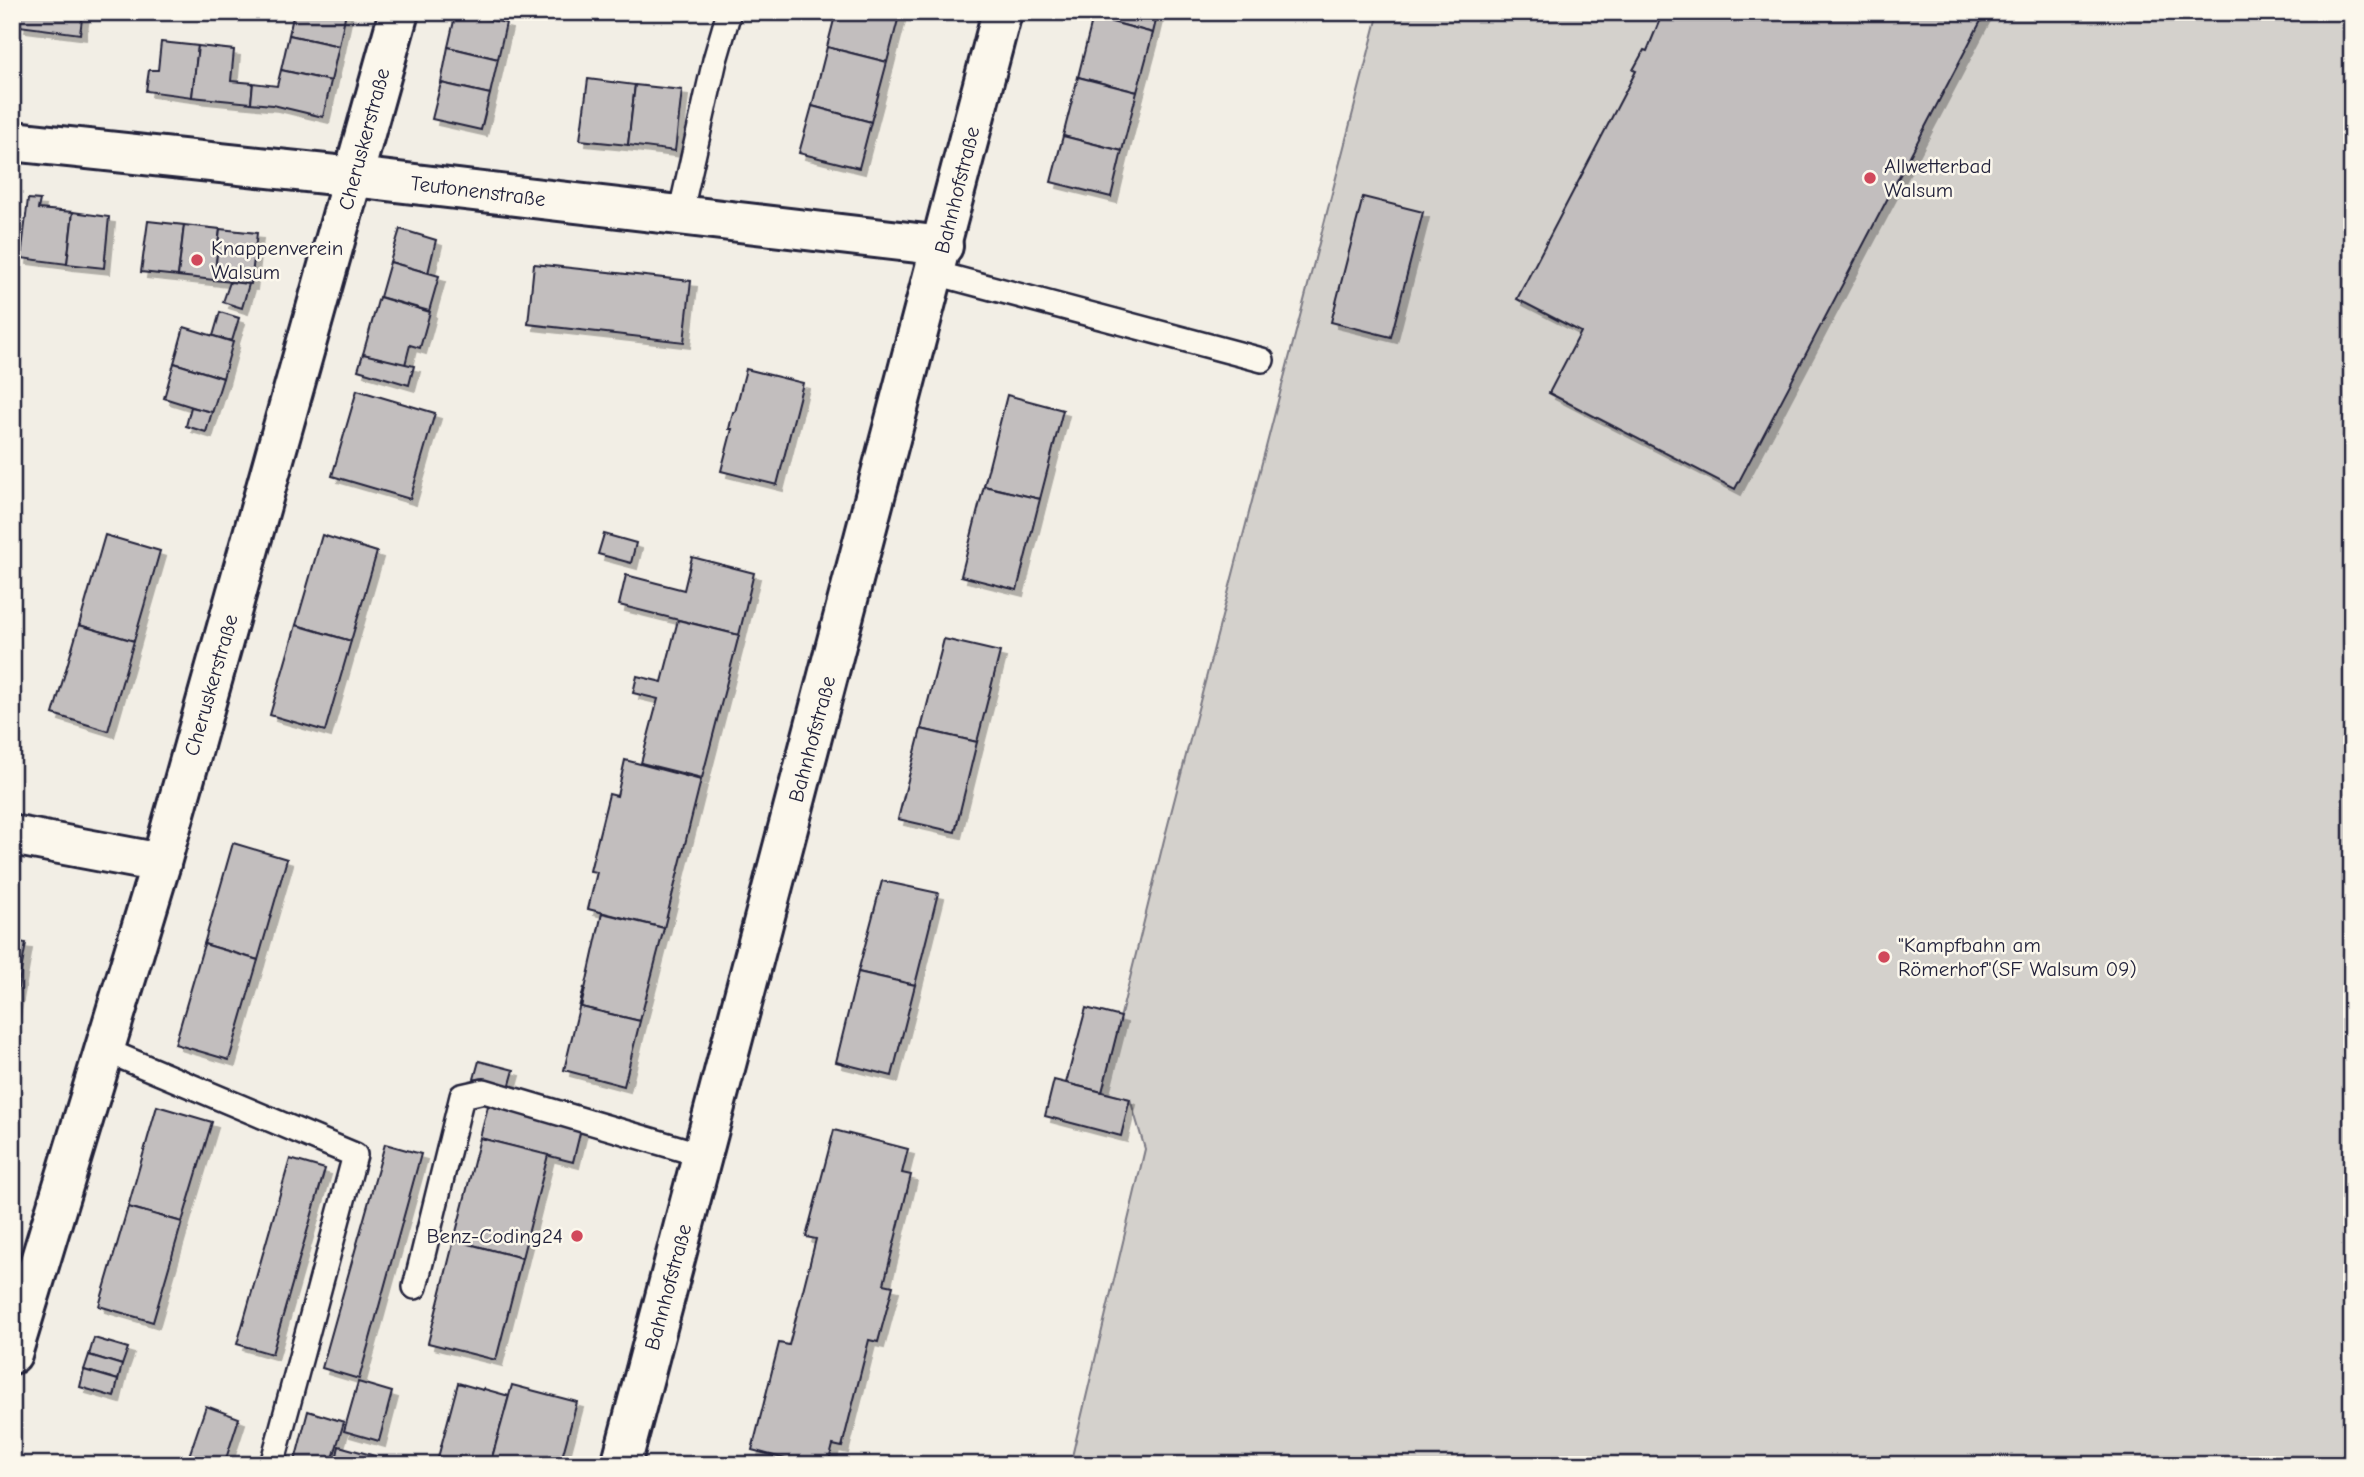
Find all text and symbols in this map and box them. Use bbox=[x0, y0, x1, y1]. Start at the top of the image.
street label: Cheruskerstraße bbox=[333, 65, 395, 213]
street label: Bahnhofstraße bbox=[930, 124, 984, 256]
place label: Allwetterbad Walsum bbox=[1884, 154, 1992, 202]
marker: Allwetterbad Walsum bbox=[1862, 170, 1878, 186]
street label: Teutonenstraße bbox=[409, 171, 547, 211]
place label: Knappenverein Walsum bbox=[211, 236, 343, 284]
marker: Knappenverein Walsum bbox=[189, 252, 205, 268]
street label: Cheruskerstraße bbox=[179, 611, 243, 759]
street label: Bahnhofstraße bbox=[784, 673, 840, 805]
place label: "Kampfbahn am Römerhof"(SF Walsum 09) bbox=[1898, 933, 2137, 981]
marker: "Kampfbahn am Römerhof"(SF Walsum 09) bbox=[1876, 949, 1892, 965]
street label: Bahnhofstraße bbox=[640, 1221, 696, 1353]
place label: Benz-Coding24 bbox=[427, 1224, 563, 1248]
marker: Benz-Coding24 bbox=[569, 1228, 585, 1244]

